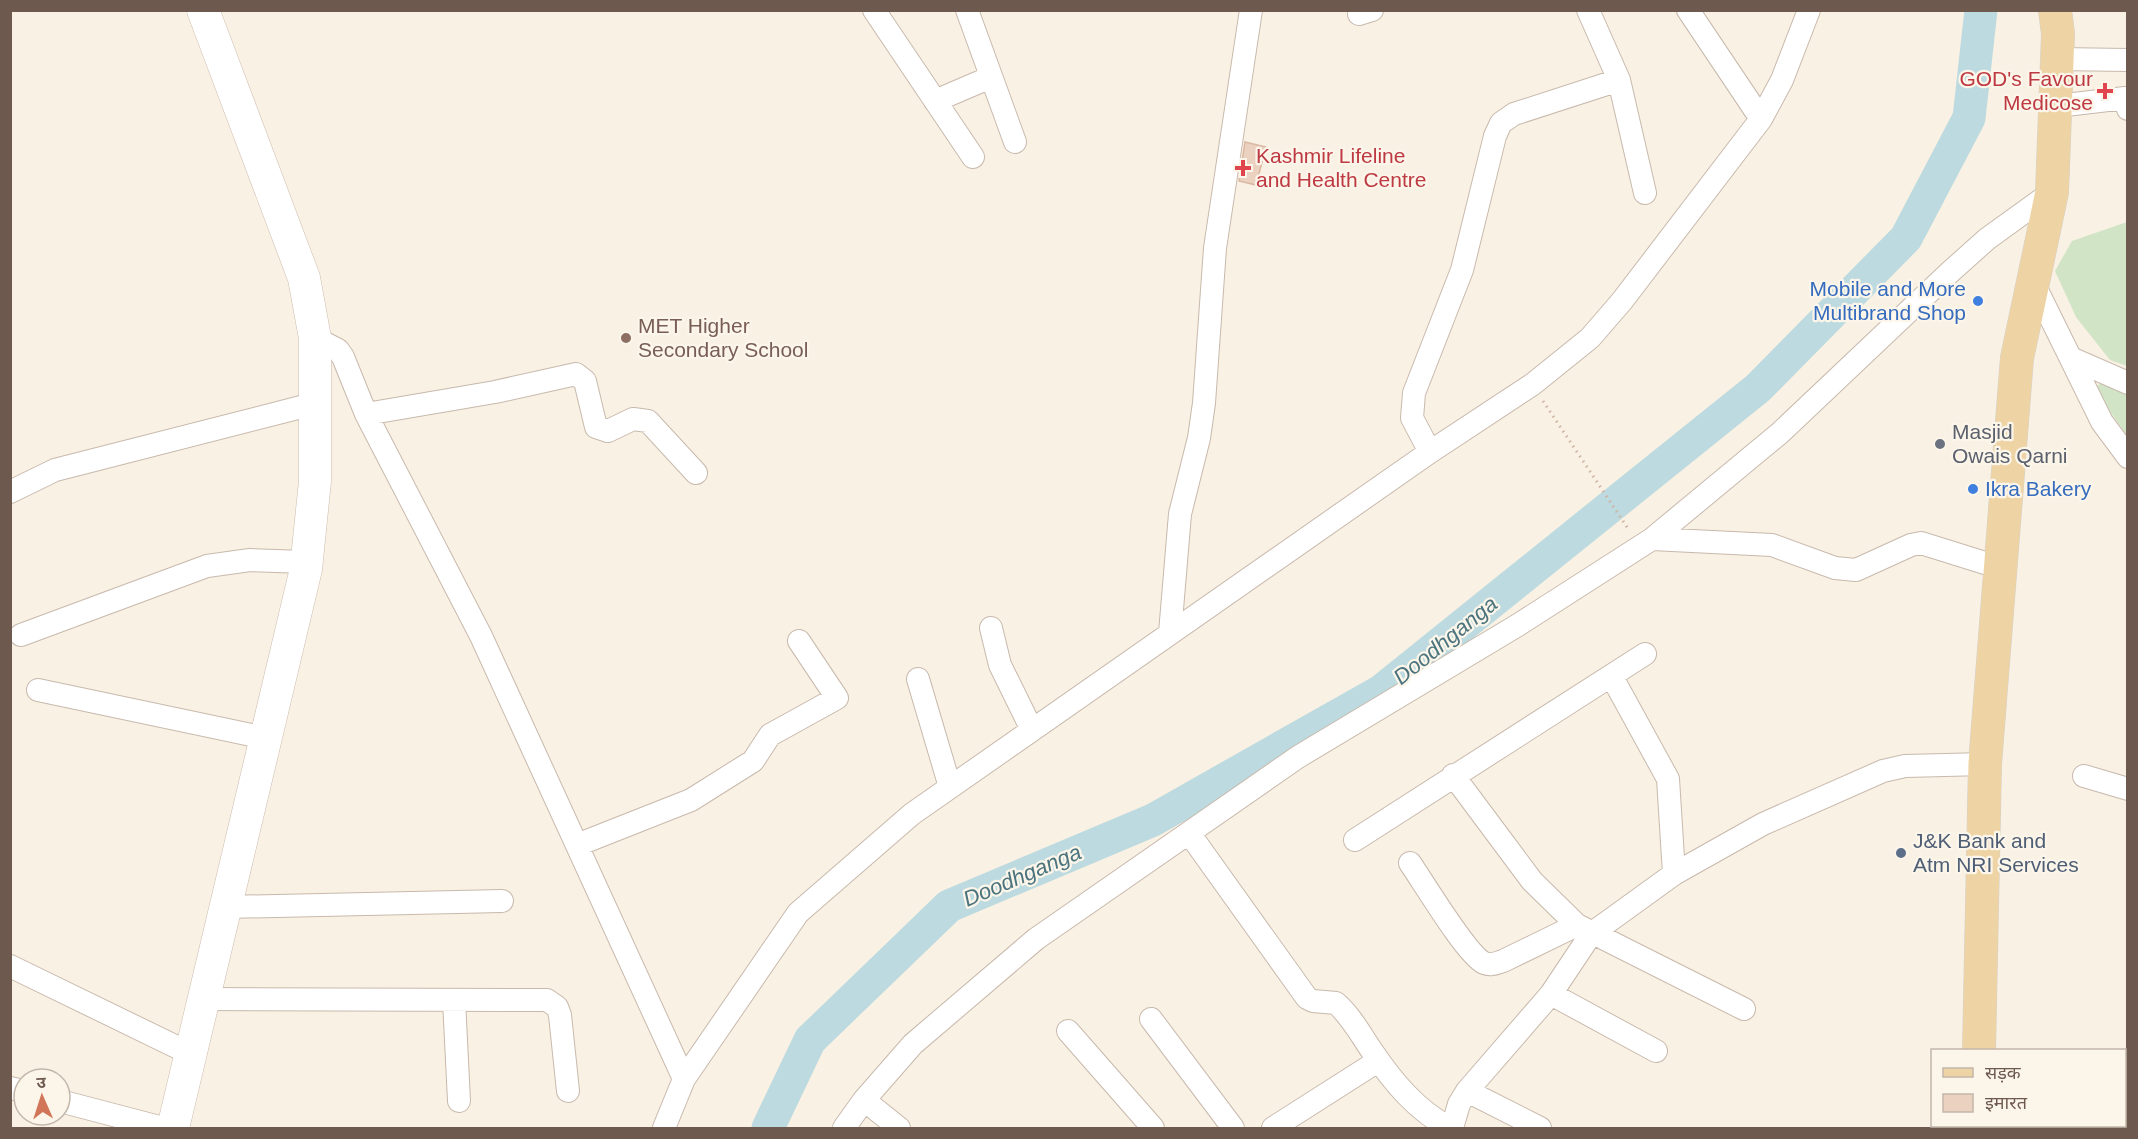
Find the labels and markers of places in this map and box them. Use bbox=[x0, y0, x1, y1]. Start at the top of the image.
place label: GOD's Favour Medicose bbox=[1959, 67, 2093, 114]
marker: GOD's Favour Medicose bbox=[2098, 84, 2112, 98]
place label: Kashmir Lifeline and Health Centre bbox=[1256, 144, 1426, 191]
marker: Kashmir Lifeline and Health Centre bbox=[1234, 159, 1252, 177]
place label: Mobile and More Multibrand Shop bbox=[1810, 277, 1966, 324]
marker: Mobile and More Multibrand Shop bbox=[1971, 294, 1985, 308]
place label: MET Higher Secondary School bbox=[638, 314, 808, 361]
marker: MET Higher Secondary School bbox=[619, 331, 633, 345]
place label: Masjid Owais Qarni bbox=[1952, 420, 2068, 467]
marker: Masjid Owais Qarni bbox=[1933, 437, 1947, 451]
place label: Ikra Bakery bbox=[1985, 477, 2092, 500]
marker: Ikra Bakery bbox=[1966, 482, 1980, 496]
place label: J&K Bank and Atm NRI Services bbox=[1913, 829, 2079, 876]
marker: J&K Bank and Atm NRI Services bbox=[1894, 846, 1908, 860]

